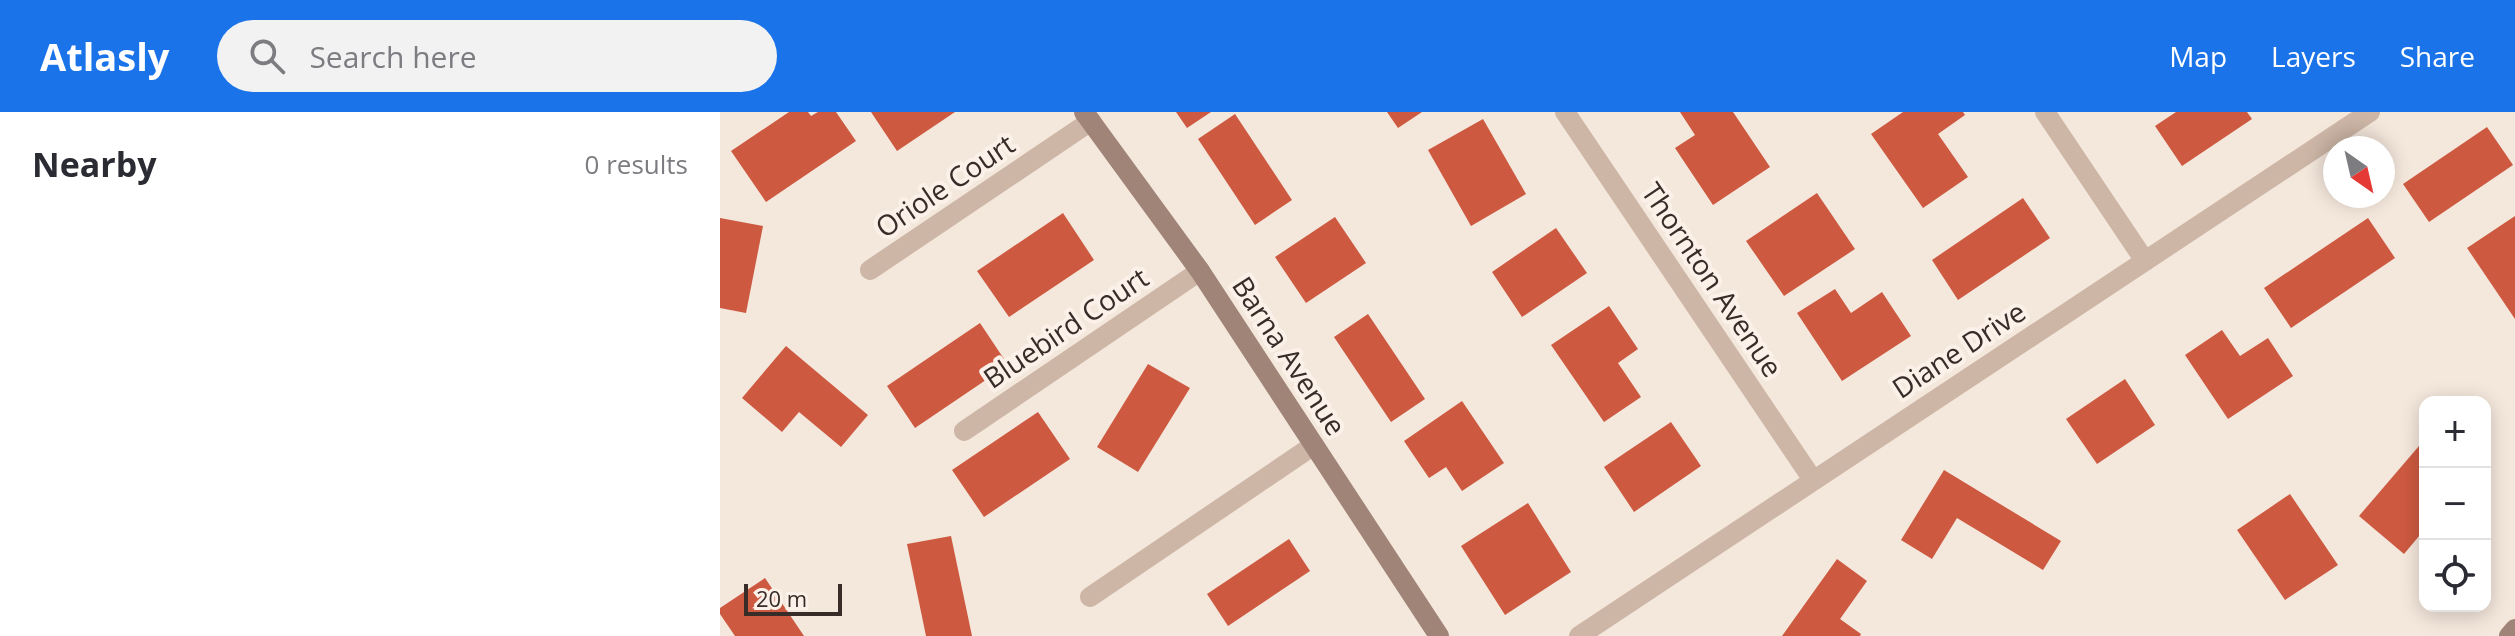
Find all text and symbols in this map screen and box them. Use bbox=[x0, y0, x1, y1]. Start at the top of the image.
search box bbox=[217, 20, 777, 92]
text: Atlasly bbox=[40, 30, 169, 82]
icon: search bbox=[245, 34, 289, 78]
text: Search here bbox=[309, 36, 477, 77]
text: Map bbox=[2169, 37, 2227, 75]
text: Layers bbox=[2271, 37, 2356, 75]
text: Share bbox=[2400, 37, 2475, 75]
street label: Oriole Court bbox=[867, 125, 1022, 246]
north arrow bbox=[2323, 136, 2395, 208]
text: Nearby bbox=[32, 141, 157, 187]
text: 0 results bbox=[585, 146, 688, 182]
street label: Thornton Avenue bbox=[1634, 175, 1792, 384]
street label: Bluebird Court bbox=[976, 258, 1155, 396]
street label: Barna Avenue bbox=[1224, 269, 1355, 442]
street label: Diane Drive bbox=[1885, 292, 2032, 406]
map controls bbox=[2419, 396, 2491, 612]
button: + bbox=[2419, 396, 2491, 468]
button: − bbox=[2419, 468, 2491, 540]
button: locate bbox=[2419, 540, 2491, 612]
scale bar bbox=[744, 580, 842, 616]
text: 20 m bbox=[756, 583, 807, 613]

